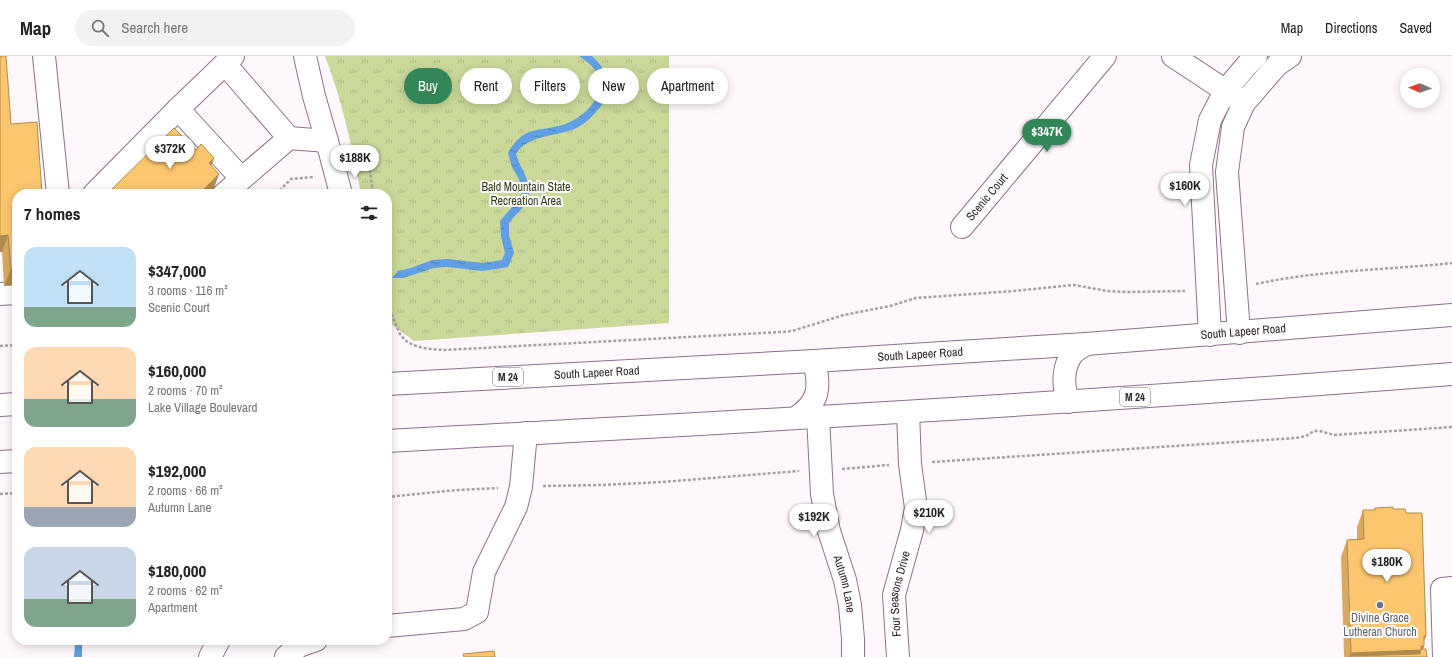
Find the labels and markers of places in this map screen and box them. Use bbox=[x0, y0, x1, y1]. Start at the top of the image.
pin: $347K bbox=[1019, 119, 1075, 153]
pin: $372K bbox=[142, 136, 198, 170]
pin: $188K bbox=[327, 145, 383, 179]
pin: $160K bbox=[1157, 173, 1213, 207]
pin: $210K bbox=[901, 500, 957, 534]
pin: $192K bbox=[786, 504, 842, 538]
pin: $180K bbox=[1359, 549, 1415, 583]
marker: Divine Grace Lutheran Church bbox=[1375, 600, 1385, 610]
place label: Divine Grace Lutheran Church bbox=[1343, 610, 1417, 640]

